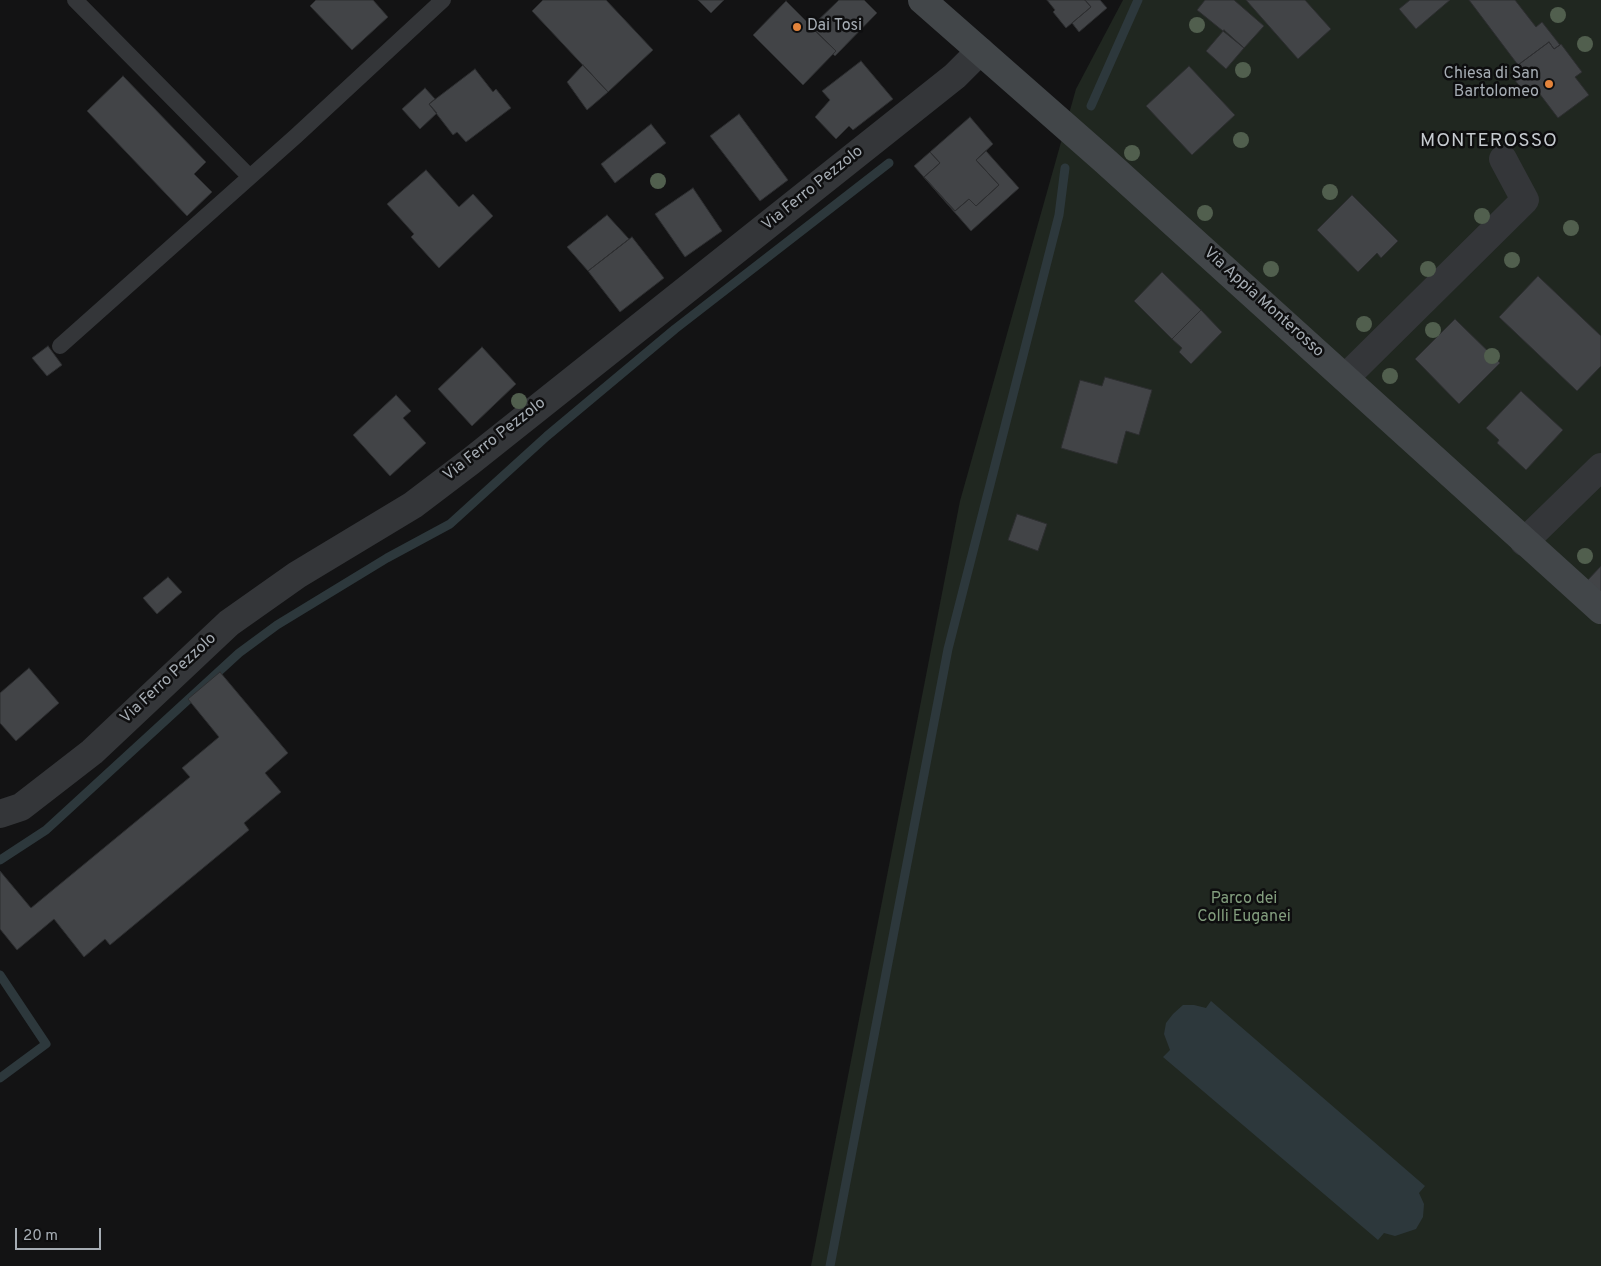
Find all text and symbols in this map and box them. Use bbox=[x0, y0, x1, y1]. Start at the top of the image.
place label: Dai Tosi bbox=[807, 17, 862, 37]
marker: Dai Tosi bbox=[791, 21, 803, 33]
place label: Chiesa di San Bartolomeo bbox=[1444, 65, 1539, 103]
marker: Chiesa di San Bartolomeo bbox=[1543, 78, 1555, 90]
district label: MONTEROSSO bbox=[1419, 131, 1559, 153]
street label: Via Ferro Pezzolo bbox=[759, 142, 867, 236]
street label: Via Appia Monterosso bbox=[1199, 244, 1327, 362]
street label: Via Ferro Pezzolo bbox=[440, 394, 550, 486]
street label: Via Ferro Pezzolo bbox=[117, 630, 221, 728]
park label: Parco dei Colli Euganei bbox=[1197, 890, 1291, 928]
scale bar bbox=[18, 1218, 104, 1250]
text: 20 m bbox=[23, 1227, 58, 1246]

